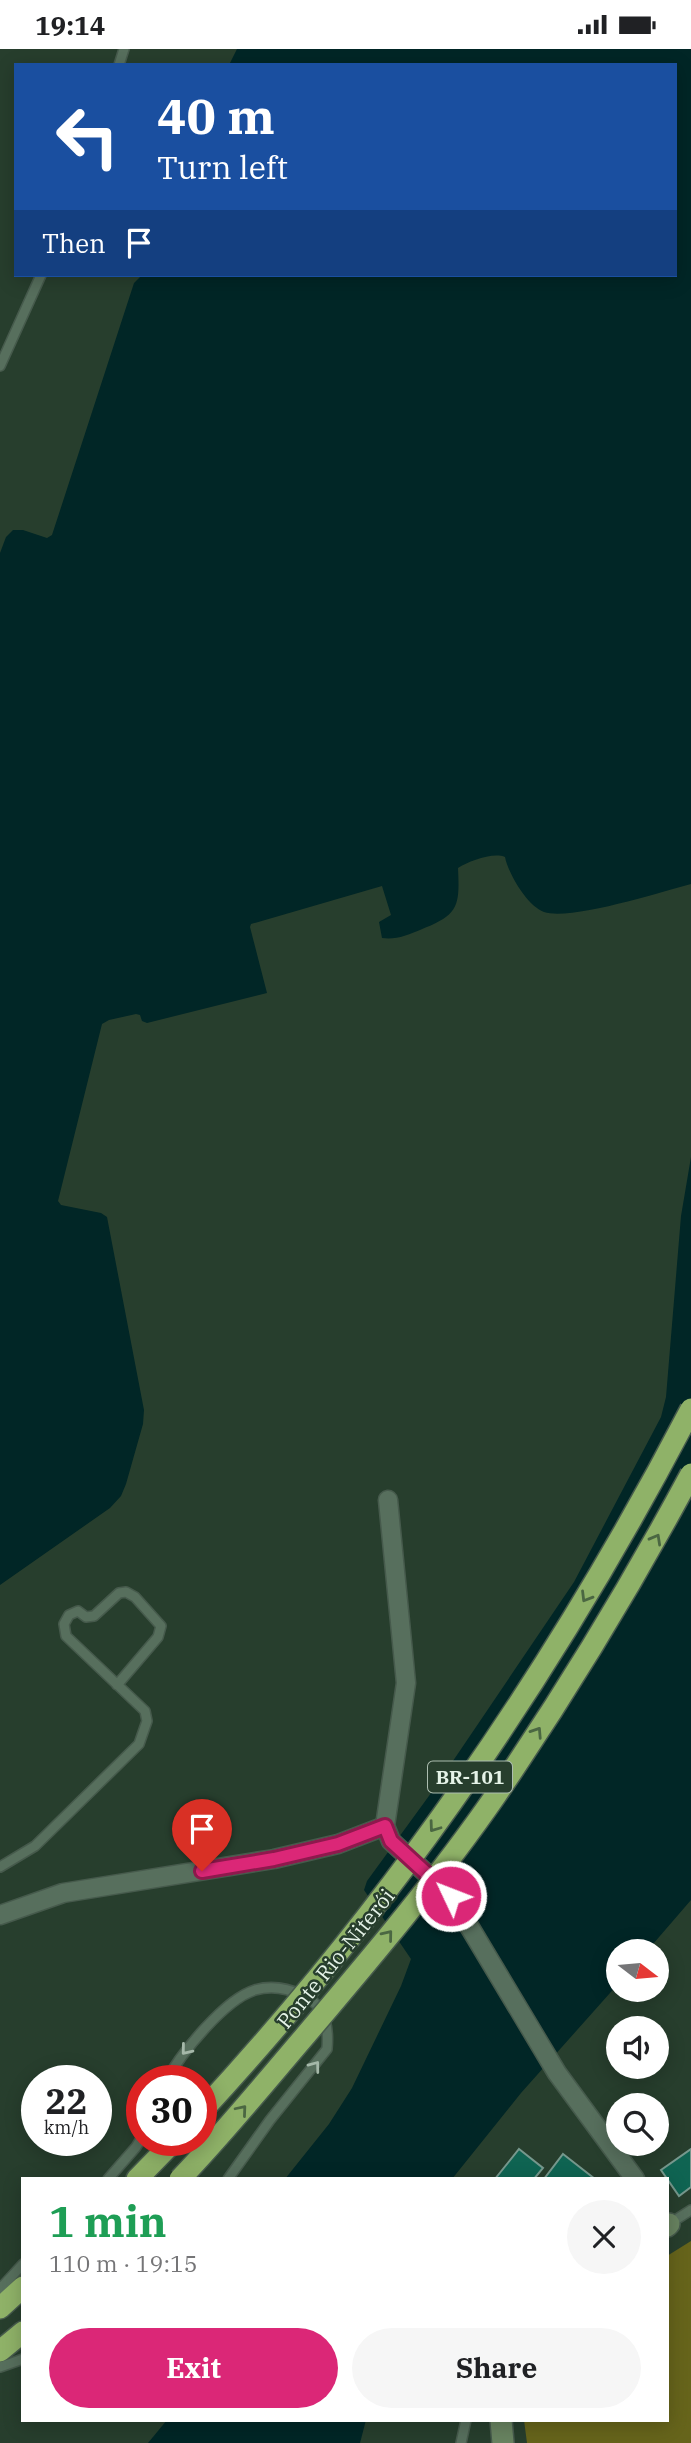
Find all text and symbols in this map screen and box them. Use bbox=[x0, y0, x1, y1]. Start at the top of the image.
text: 19:14 bbox=[35, 8, 105, 42]
text: 40 m bbox=[157, 84, 275, 147]
icon: left bbox=[42, 91, 133, 182]
text: Turn left bbox=[157, 146, 288, 188]
icon: arrive bbox=[120, 224, 158, 262]
text: Then bbox=[42, 226, 106, 260]
one-way arrow bbox=[648, 1533, 661, 1546]
one-way arrow bbox=[582, 1590, 595, 1603]
one-way arrow bbox=[528, 1727, 541, 1740]
road number: BR-101 bbox=[428, 1761, 512, 1793]
pin bbox=[172, 1799, 232, 1871]
icon: arrive bbox=[183, 1810, 221, 1848]
one-way arrow bbox=[429, 1820, 442, 1832]
position arrow bbox=[414, 1859, 488, 1933]
street label: Ponte Rio-Niterói bbox=[270, 1883, 400, 2034]
one-way arrow bbox=[379, 1931, 392, 1943]
north arrow bbox=[606, 1939, 668, 2002]
map controls bbox=[606, 1939, 669, 2156]
button: sound bbox=[606, 2016, 669, 2079]
one-way arrow bbox=[182, 2043, 195, 2055]
one-way arrow bbox=[306, 2062, 319, 2074]
speed limit sign: 30 bbox=[126, 2065, 217, 2156]
text: 22 bbox=[45, 2078, 88, 2124]
button: search bbox=[606, 2093, 669, 2156]
one-way arrow bbox=[234, 2106, 246, 2119]
text: km/h bbox=[44, 2116, 89, 2139]
text: 1 min bbox=[49, 2194, 167, 2249]
button: close bbox=[567, 2200, 641, 2274]
text: 110 m · 19:15 bbox=[49, 2248, 198, 2278]
button: Exit bbox=[49, 2328, 338, 2408]
button: Share bbox=[352, 2328, 641, 2408]

